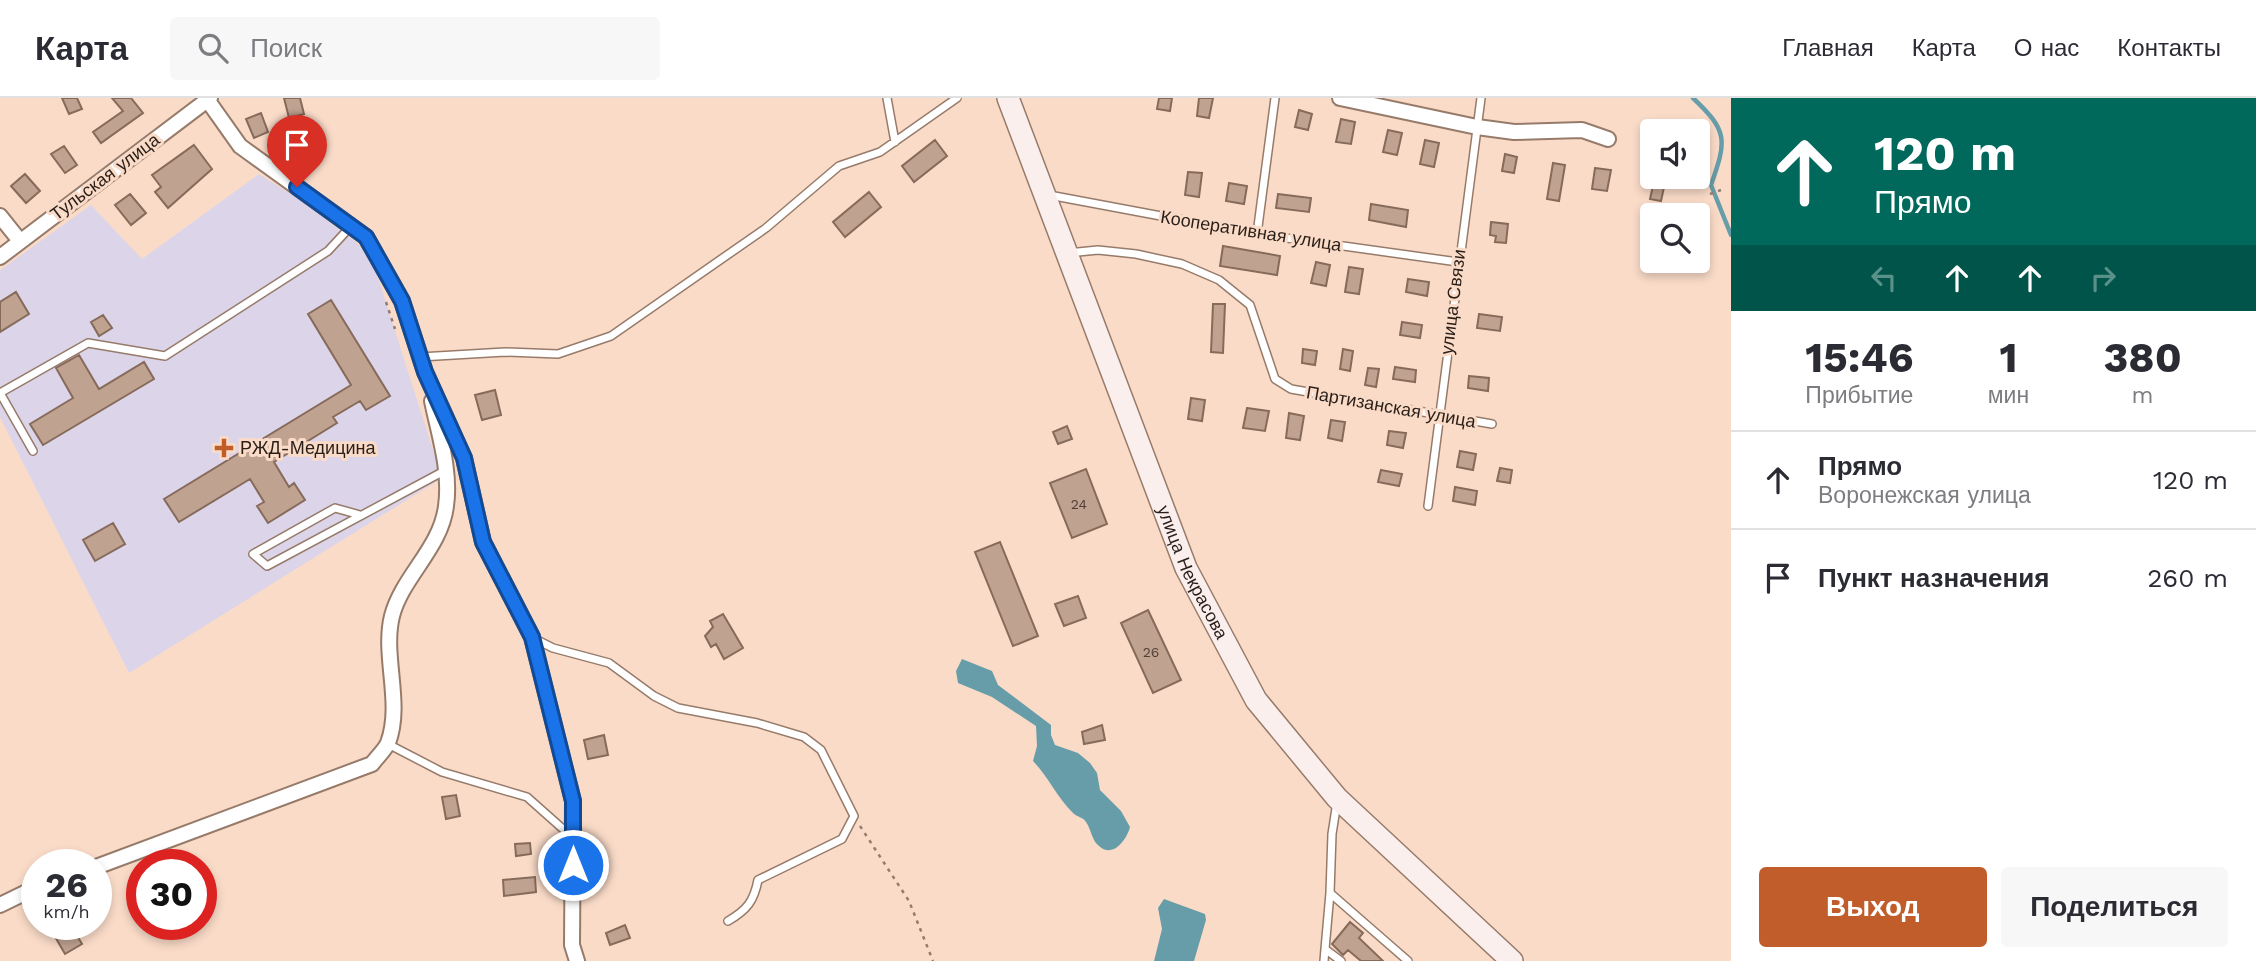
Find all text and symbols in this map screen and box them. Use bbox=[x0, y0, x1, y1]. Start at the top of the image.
search box bbox=[170, 17, 660, 80]
text: Карта bbox=[35, 29, 128, 68]
icon: search bbox=[194, 29, 232, 67]
text: Поиск bbox=[250, 33, 322, 63]
text: Главная bbox=[1782, 34, 1874, 62]
text: Карта bbox=[1912, 34, 1976, 62]
text: О нас bbox=[2014, 34, 2079, 62]
text: Контакты bbox=[2117, 34, 2221, 62]
pin bbox=[267, 115, 327, 187]
map controls bbox=[1640, 119, 1710, 273]
button: sound bbox=[1640, 119, 1710, 189]
text: 120 m bbox=[1874, 124, 2016, 182]
icon: arrive bbox=[278, 126, 316, 164]
icon: ahead bbox=[1759, 126, 1850, 217]
street label: Тульская улица bbox=[46, 128, 164, 224]
text: Прямо bbox=[1874, 183, 1972, 221]
button: search bbox=[1640, 203, 1710, 273]
street label: Кооперативная улица bbox=[1159, 206, 1344, 255]
street label: улица Связи bbox=[1436, 248, 1469, 356]
icon: left bbox=[1865, 259, 1903, 297]
icon: ahead bbox=[1938, 259, 1976, 297]
icon: ahead bbox=[2011, 259, 2049, 297]
icon: right bbox=[2084, 259, 2122, 297]
text: 15:46 bbox=[1805, 333, 1914, 382]
text: 1 bbox=[1999, 333, 2018, 382]
text: 380 bbox=[2103, 333, 2182, 382]
street label: Партизанская улица bbox=[1305, 381, 1478, 432]
text: Прибытие bbox=[1805, 382, 1913, 409]
text: мин bbox=[1988, 382, 2029, 409]
text: m bbox=[2132, 382, 2154, 409]
place label: РЖД-Медицина bbox=[240, 437, 376, 458]
marker: РЖД-Медицина bbox=[214, 438, 234, 458]
text: Прямо bbox=[1818, 451, 1902, 481]
icon: ahead bbox=[1759, 461, 1797, 499]
text: 120 m bbox=[2153, 465, 2228, 495]
text: Воронежская улица bbox=[1818, 482, 2031, 509]
house number: 24 bbox=[1071, 496, 1087, 512]
street label: улица Некрасова bbox=[1153, 502, 1233, 643]
icon: arrive bbox=[1759, 559, 1797, 597]
text: Пункт назначения bbox=[1818, 563, 2049, 593]
text: 260 m bbox=[2147, 563, 2228, 593]
house number: 26 bbox=[1143, 644, 1159, 660]
position arrow bbox=[536, 828, 610, 902]
speed limit sign: 30 bbox=[126, 849, 217, 940]
text: 26 bbox=[45, 864, 88, 906]
button: Выход bbox=[1759, 867, 1987, 947]
button: Поделиться bbox=[2001, 867, 2228, 947]
text: km/h bbox=[43, 901, 90, 922]

